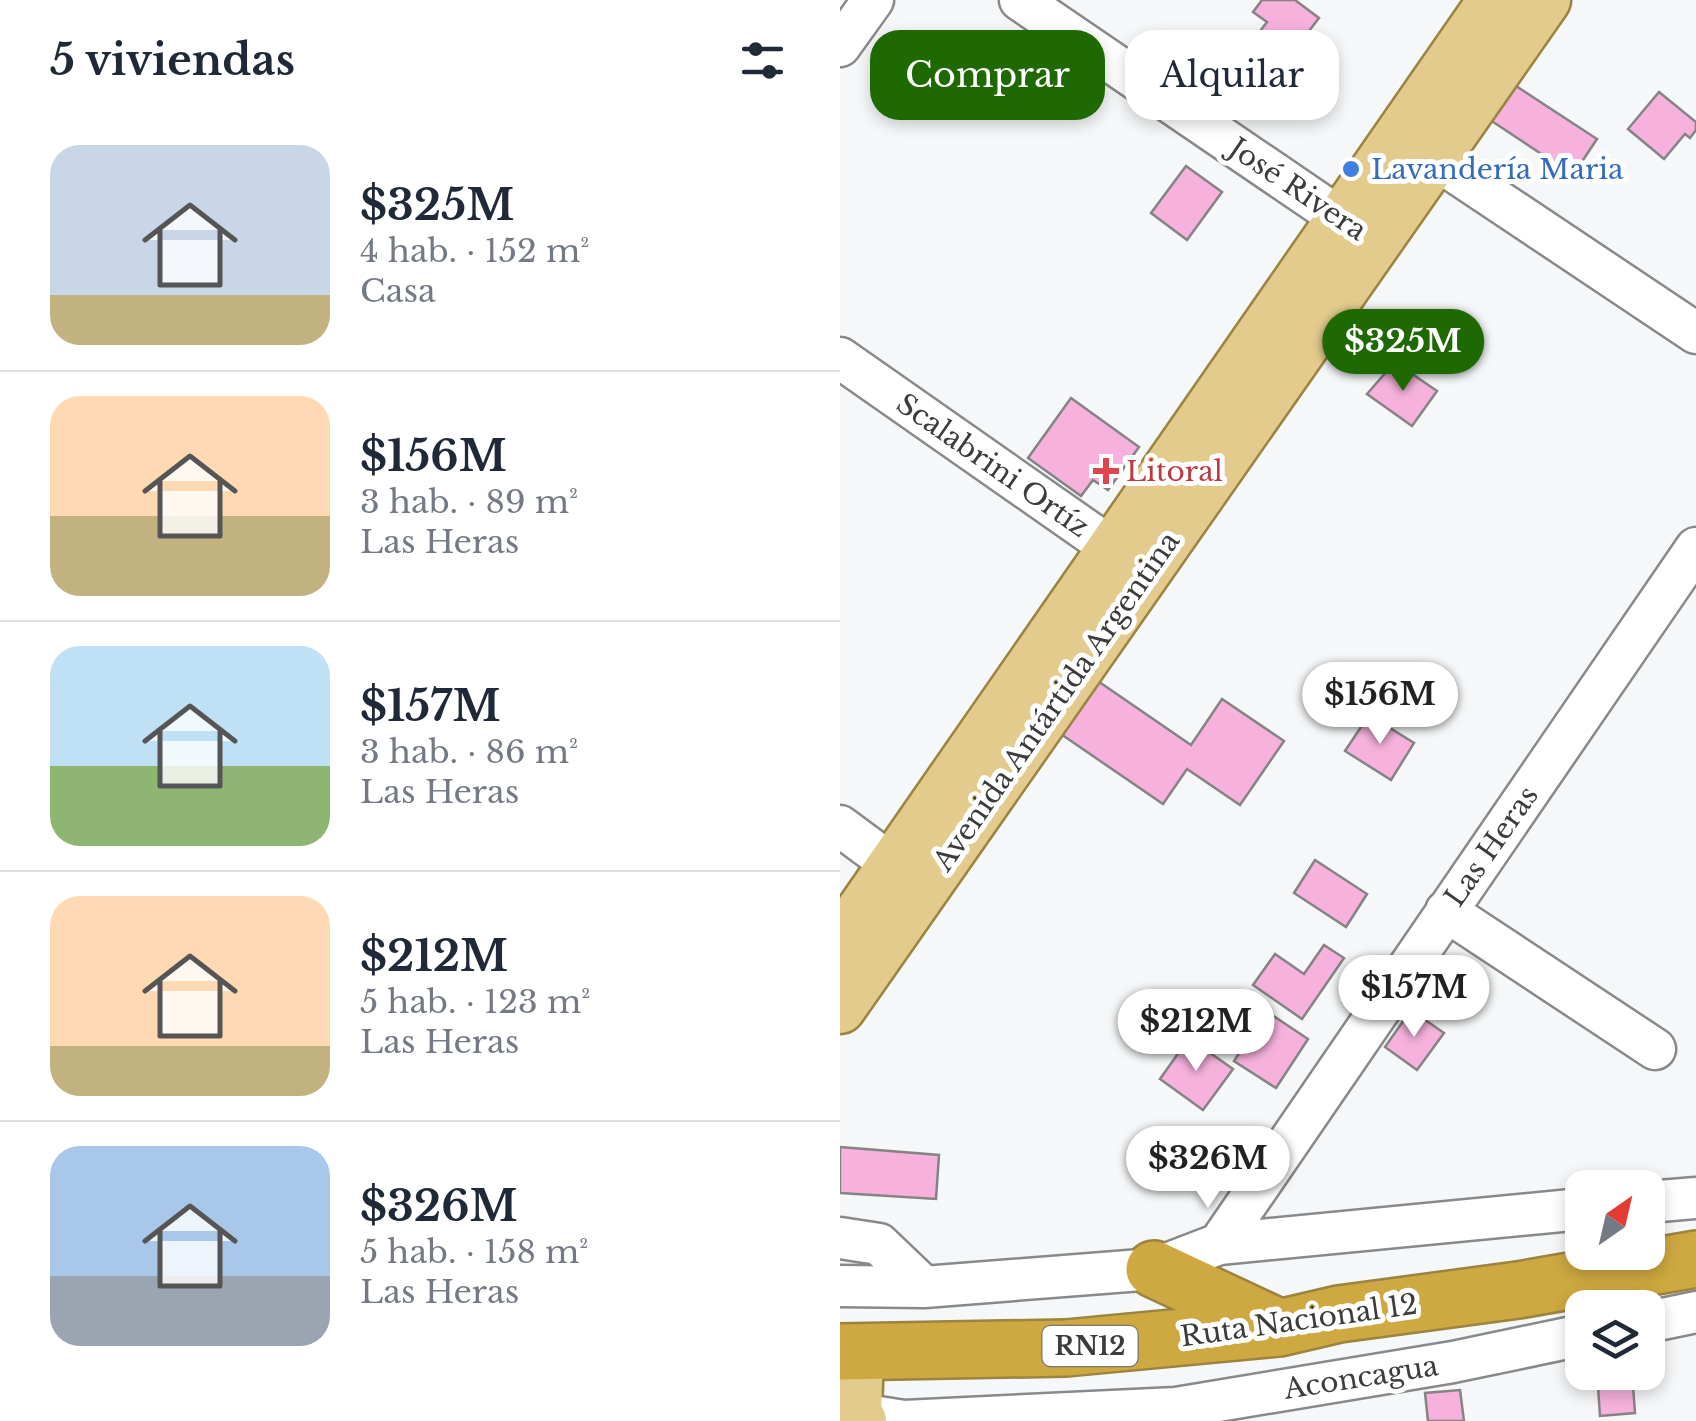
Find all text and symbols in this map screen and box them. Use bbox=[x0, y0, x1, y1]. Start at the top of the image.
chip: Comprar bbox=[870, 30, 1105, 120]
chip: Alquilar bbox=[1125, 30, 1339, 120]
icon: filters bbox=[735, 33, 790, 88]
text: 5 viviendas bbox=[50, 34, 295, 86]
street label: José Rivera bbox=[1219, 128, 1373, 248]
place label: Lavandería Maria bbox=[1371, 152, 1624, 187]
marker: Lavandería Maria bbox=[1340, 158, 1362, 180]
text: $325M bbox=[360, 179, 514, 231]
icon: home bbox=[130, 185, 250, 305]
text: 4 hab. · 152 m² bbox=[360, 231, 589, 271]
text: Casa bbox=[360, 271, 436, 311]
pin: $325M bbox=[1333, 309, 1473, 394]
text: $325M bbox=[1344, 321, 1462, 361]
street label: Scalabrini Ortíz bbox=[890, 386, 1096, 545]
text: $156M bbox=[360, 430, 507, 482]
icon: home bbox=[130, 436, 250, 556]
place label: Litoral bbox=[1126, 454, 1223, 489]
marker: Litoral bbox=[1095, 460, 1117, 482]
text: 3 hab. · 89 m² bbox=[360, 482, 578, 522]
text: Las Heras bbox=[360, 522, 519, 562]
street label: Avenida Antártida Argentina bbox=[925, 525, 1187, 878]
pin: $156M bbox=[1310, 662, 1450, 747]
text: $156M bbox=[1324, 674, 1436, 714]
text: $157M bbox=[360, 680, 501, 732]
icon: home bbox=[130, 686, 250, 806]
text: 3 hab. · 86 m² bbox=[360, 732, 578, 772]
text: Las Heras bbox=[360, 772, 519, 812]
street label: Las Heras bbox=[1437, 779, 1546, 913]
text: $212M bbox=[360, 930, 508, 982]
icon: home bbox=[130, 936, 250, 1056]
pin: $157M bbox=[1344, 955, 1484, 1040]
text: $157M bbox=[1360, 967, 1468, 1007]
text: 5 hab. · 123 m² bbox=[360, 982, 590, 1022]
pin: $212M bbox=[1126, 989, 1266, 1074]
text: $212M bbox=[1140, 1001, 1252, 1041]
text: Las Heras bbox=[360, 1022, 519, 1062]
pin: $326M bbox=[1138, 1126, 1278, 1211]
text: $326M bbox=[1148, 1138, 1268, 1178]
north arrow bbox=[1565, 1170, 1665, 1270]
map controls bbox=[1565, 1170, 1665, 1390]
text: $326M bbox=[360, 1180, 518, 1232]
icon: home bbox=[130, 1186, 250, 1306]
text: 5 hab. · 158 m² bbox=[360, 1232, 588, 1272]
text: Las Heras bbox=[360, 1272, 519, 1312]
street label: Ruta Nacional 12 bbox=[1178, 1287, 1420, 1354]
button: layers bbox=[1565, 1290, 1665, 1390]
road number: RN12 bbox=[1042, 1326, 1138, 1366]
street label: Aconcagua bbox=[1281, 1348, 1441, 1407]

